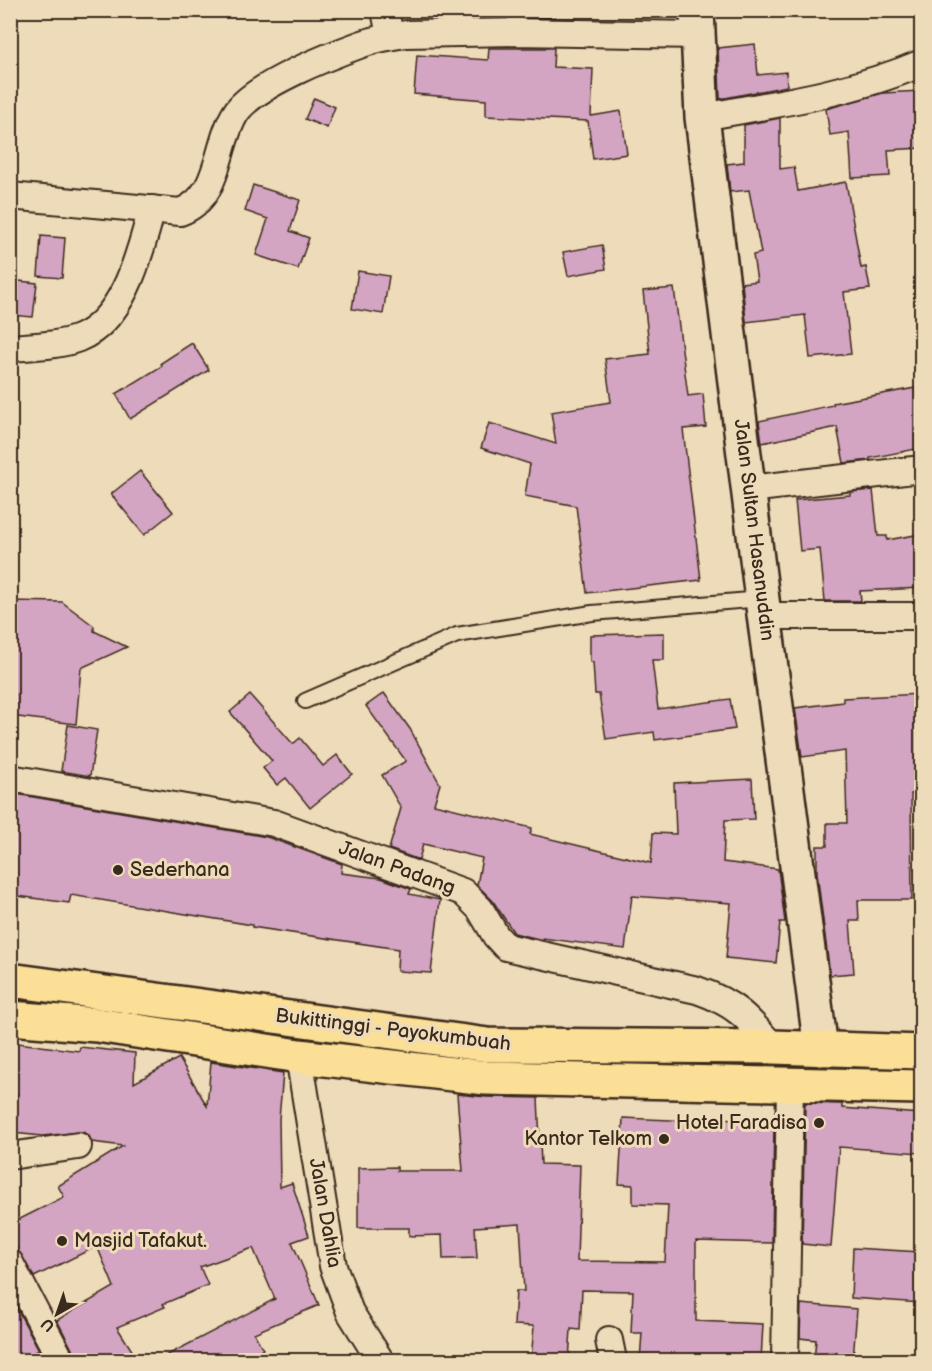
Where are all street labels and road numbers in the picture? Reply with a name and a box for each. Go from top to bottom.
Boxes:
street label: Jalan Sultan Hasanuddin [729,418,779,642]
street label: Jalan Padang [335,836,459,900]
street label: Bukittinggi - Payokumbuah [274,1004,512,1056]
street label: Jalan Dahlia [304,1156,346,1270]

